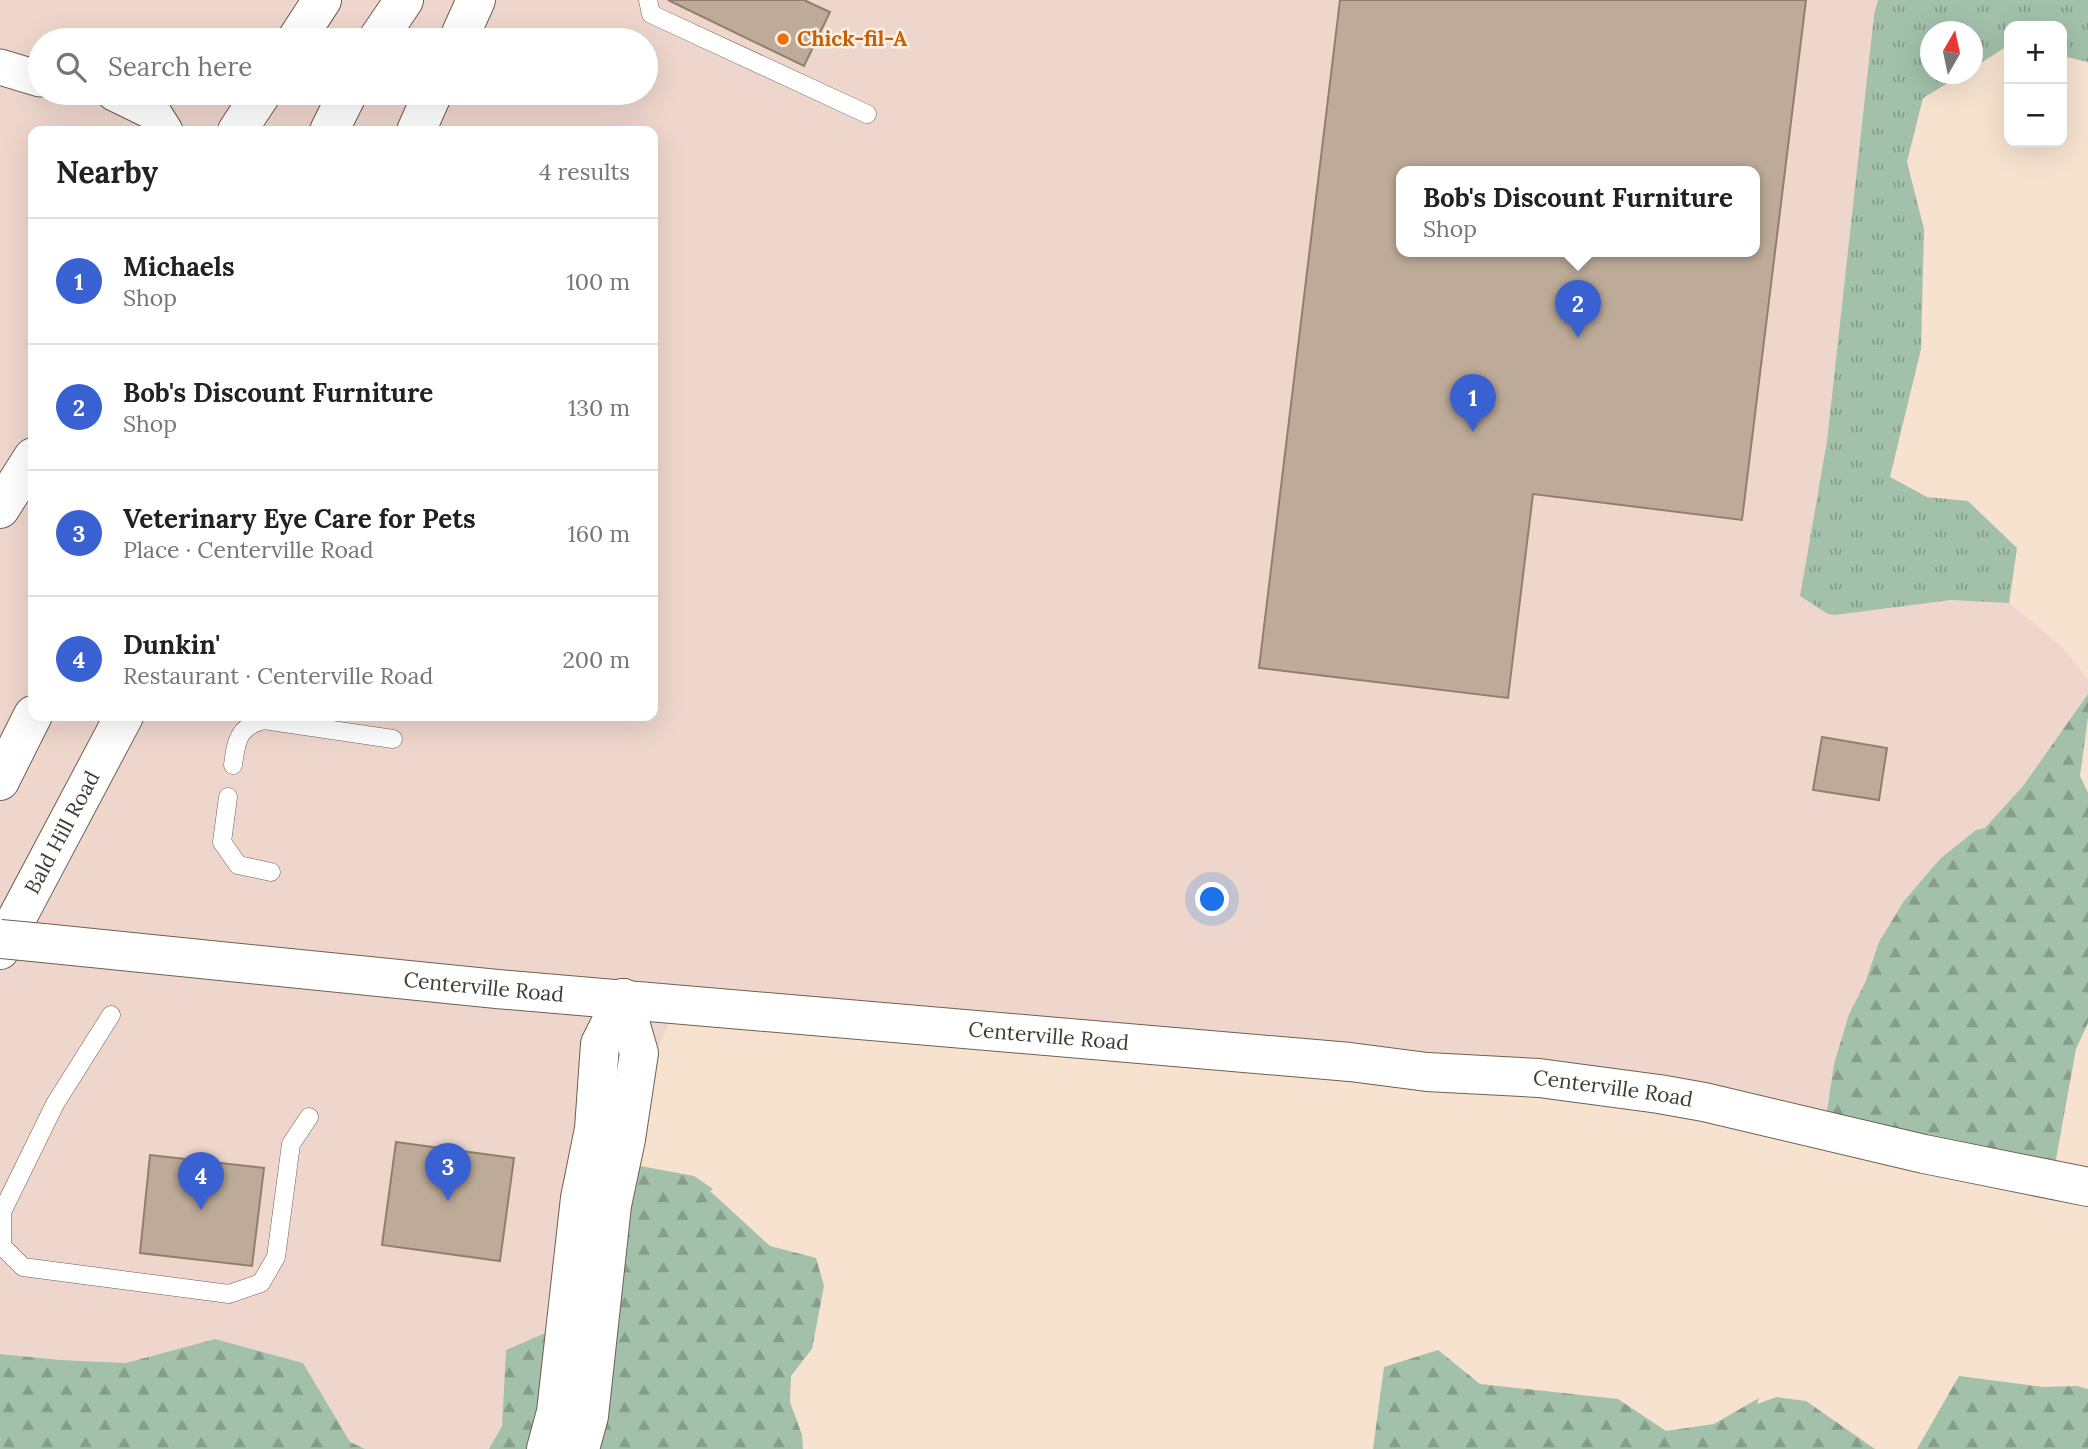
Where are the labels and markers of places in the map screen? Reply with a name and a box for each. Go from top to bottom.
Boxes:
place label: Chick-fil-A [797,25,907,52]
marker: Chick-fil-A [775,31,791,47]
pin: 2 [1555,280,1601,338]
pin: 1 [1450,374,1496,432]
pin: 3 [425,1143,471,1201]
pin: 4 [178,1152,224,1210]

